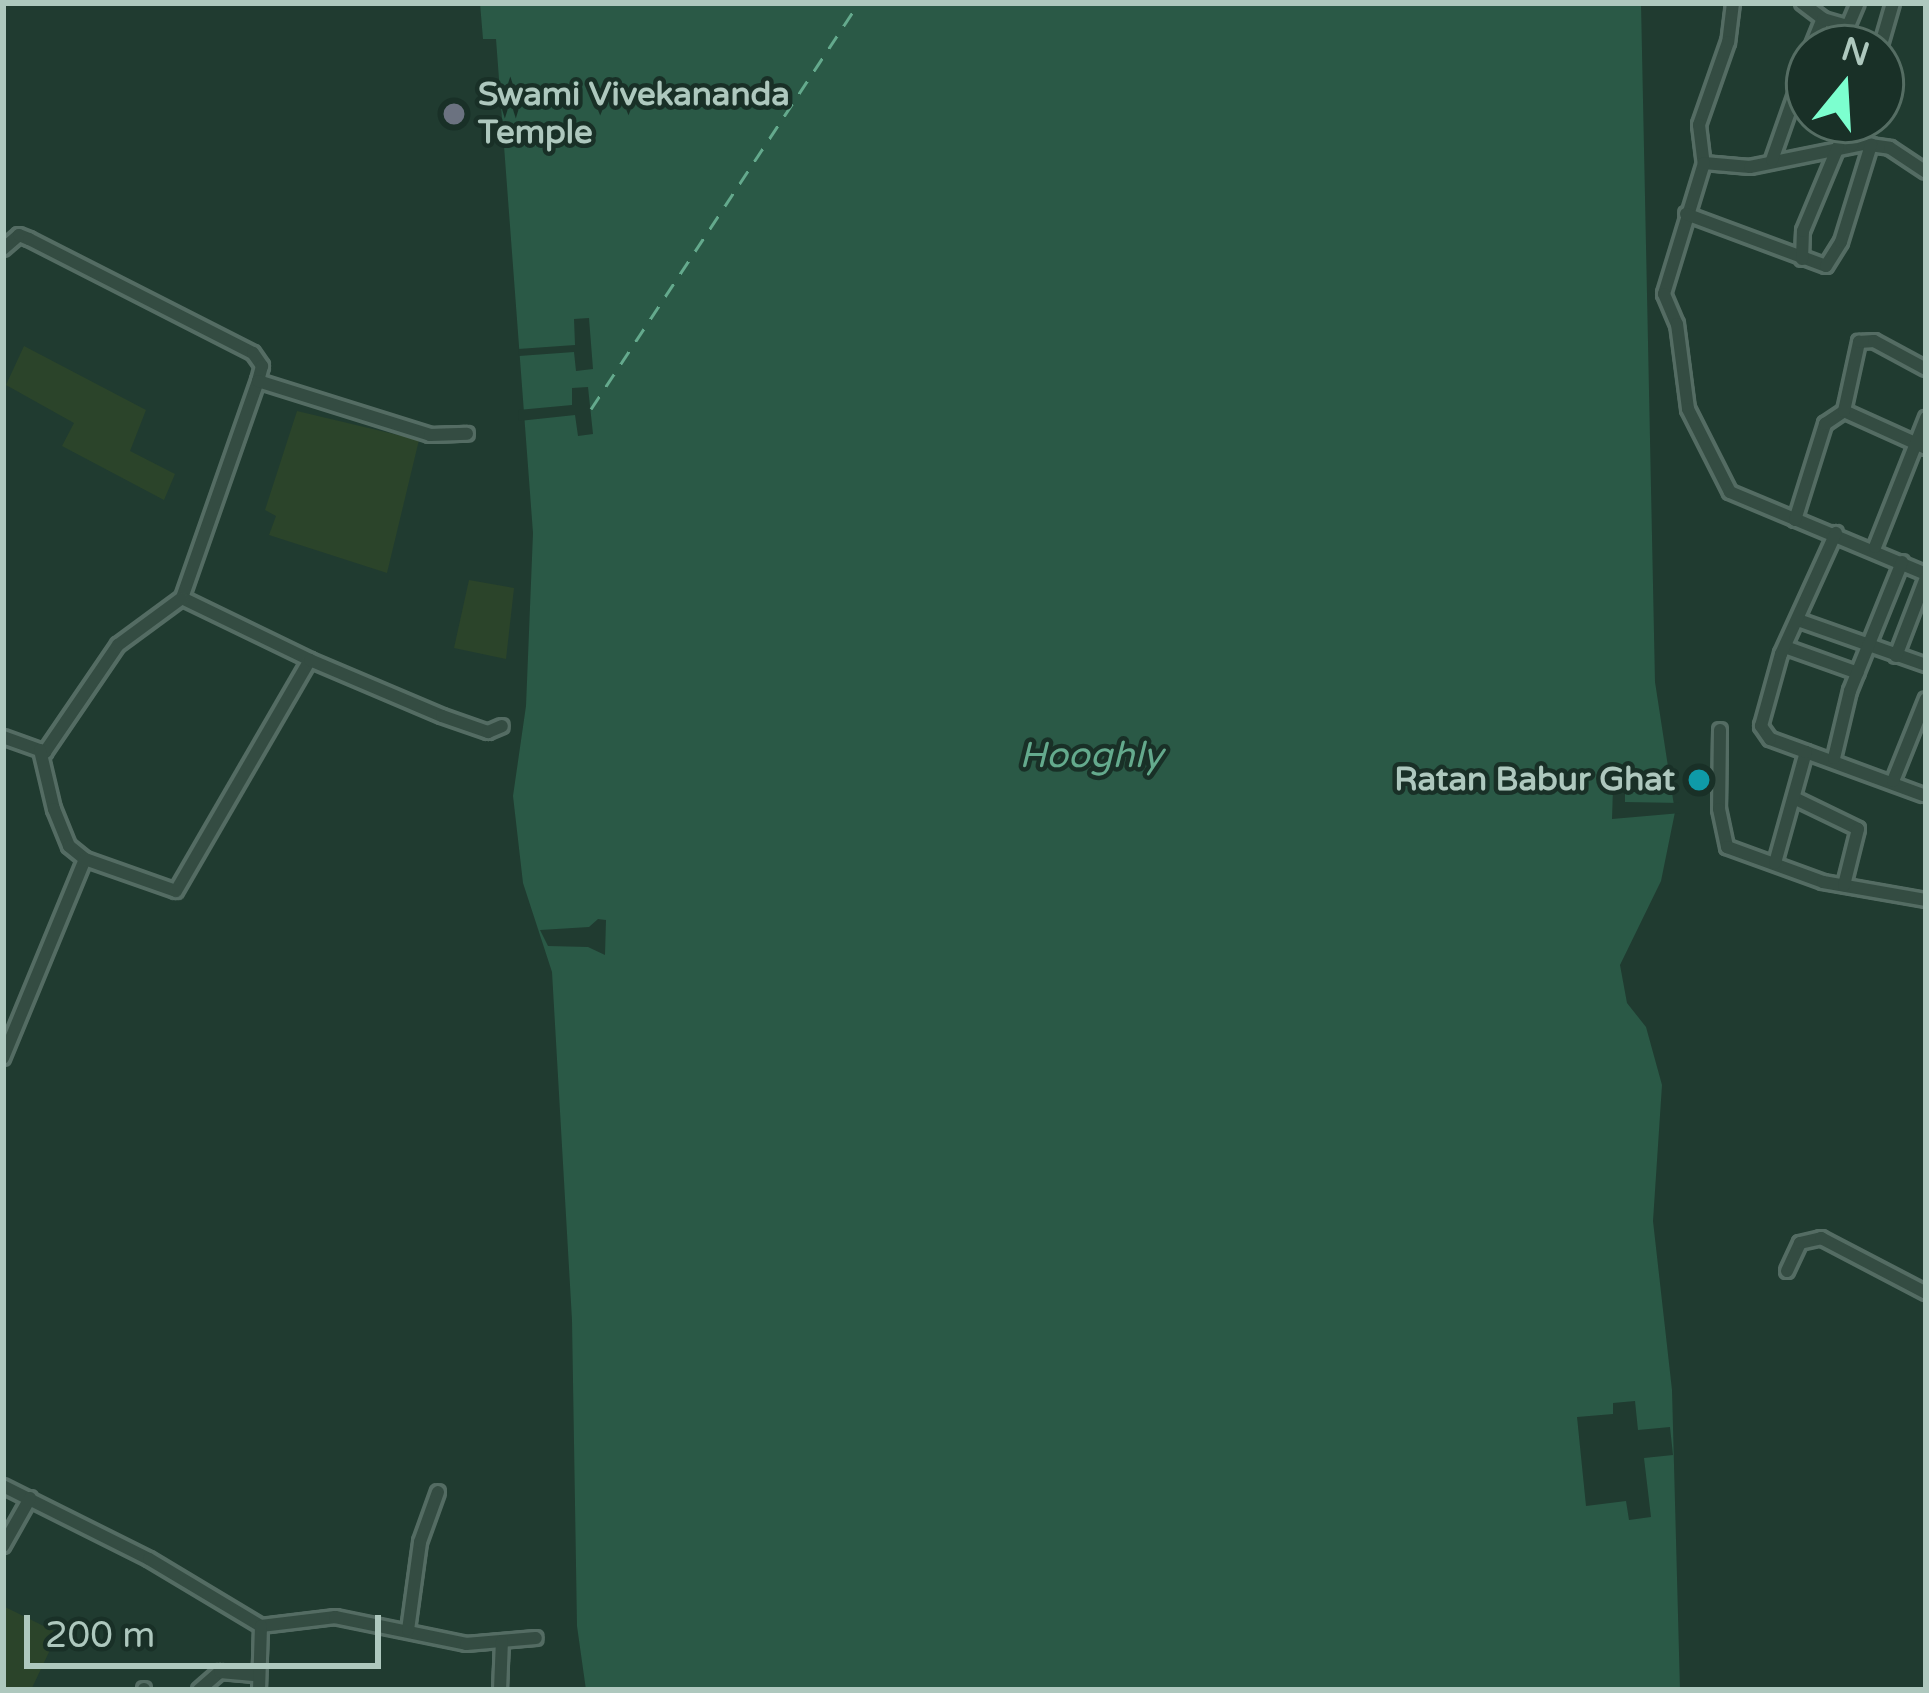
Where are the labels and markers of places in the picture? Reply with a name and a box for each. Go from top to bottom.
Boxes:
place label: Swami Vivekananda Temple [478,75,790,153]
marker: Swami Vivekananda Temple [441,101,467,127]
place label: Ratan Babur Ghat [1394,760,1675,800]
marker: Ratan Babur Ghat [1686,767,1712,793]

